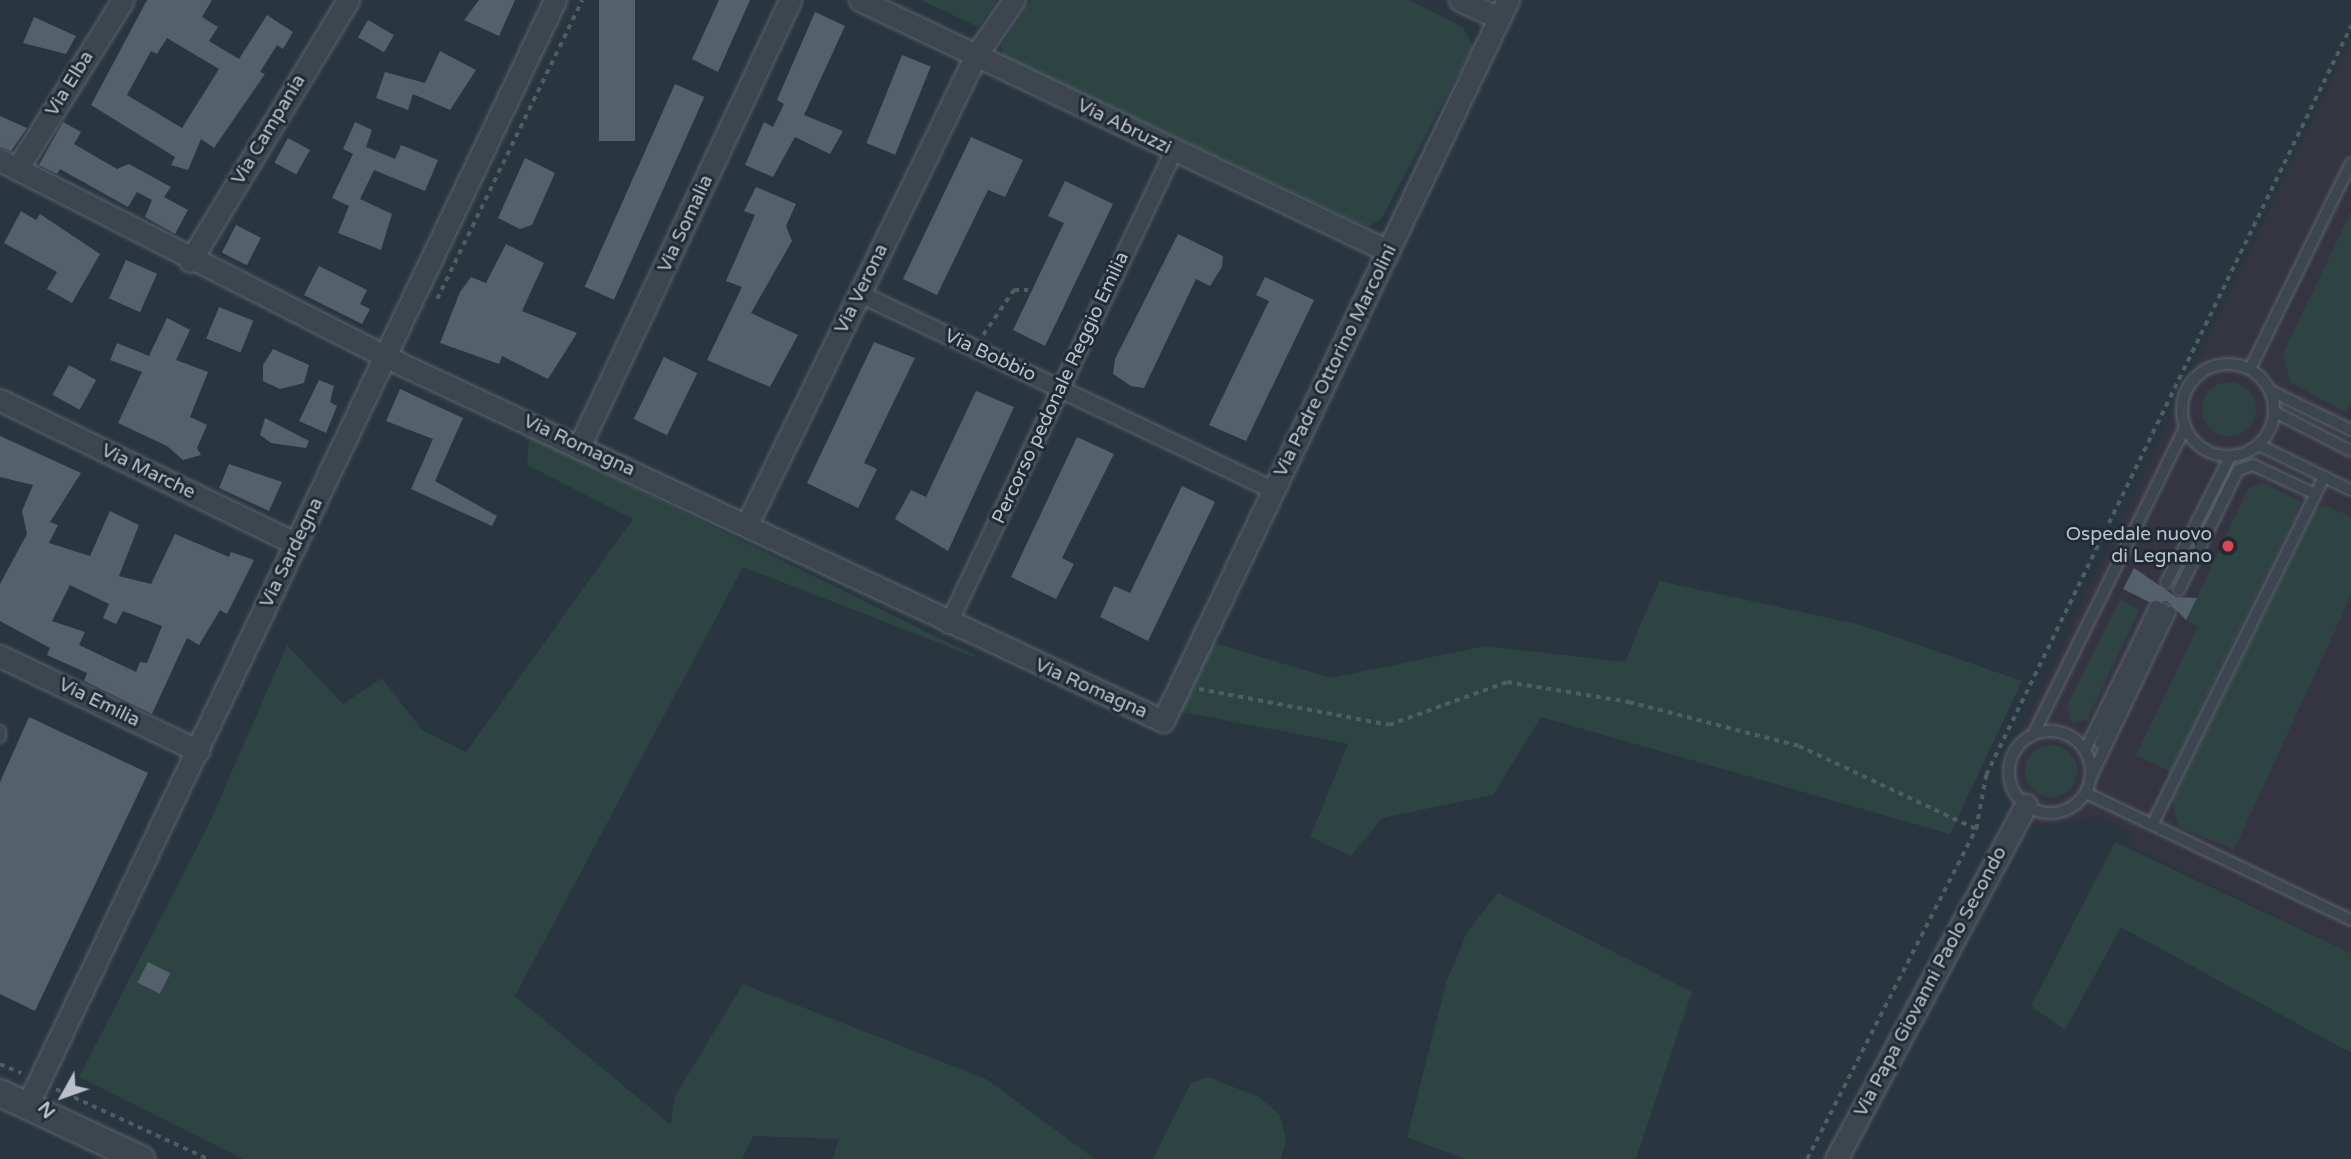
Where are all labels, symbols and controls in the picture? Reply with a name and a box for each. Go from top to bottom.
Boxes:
street label: Via Elba [41,47,99,121]
street label: Via Campania [227,71,311,189]
street label: Via Abruzzi [1073,94,1175,160]
street label: Via Somalia [654,172,718,276]
street label: Via Verona [830,240,894,338]
street label: Via Padre Ottorino Marcolini [1270,241,1402,481]
street label: Percorso pedonale Reggio Emilia [988,248,1134,528]
street label: Via Bobbio [941,325,1039,387]
street label: Via Romagna [519,410,639,482]
street label: Via Marche [97,439,199,505]
street label: Via Sardegna [256,494,328,612]
place label: Ospedale nuovo di Legnano [2066,524,2212,568]
marker: Ospedale nuovo di Legnano [2218,536,2238,556]
street label: Via Romagna [1031,654,1151,724]
street label: Via Emilia [55,674,143,732]
street label: Via Papa Giovanni Paolo Secondo [1850,843,2012,1121]
north arrow [28,1061,98,1131]
text: N [34,1097,60,1122]

